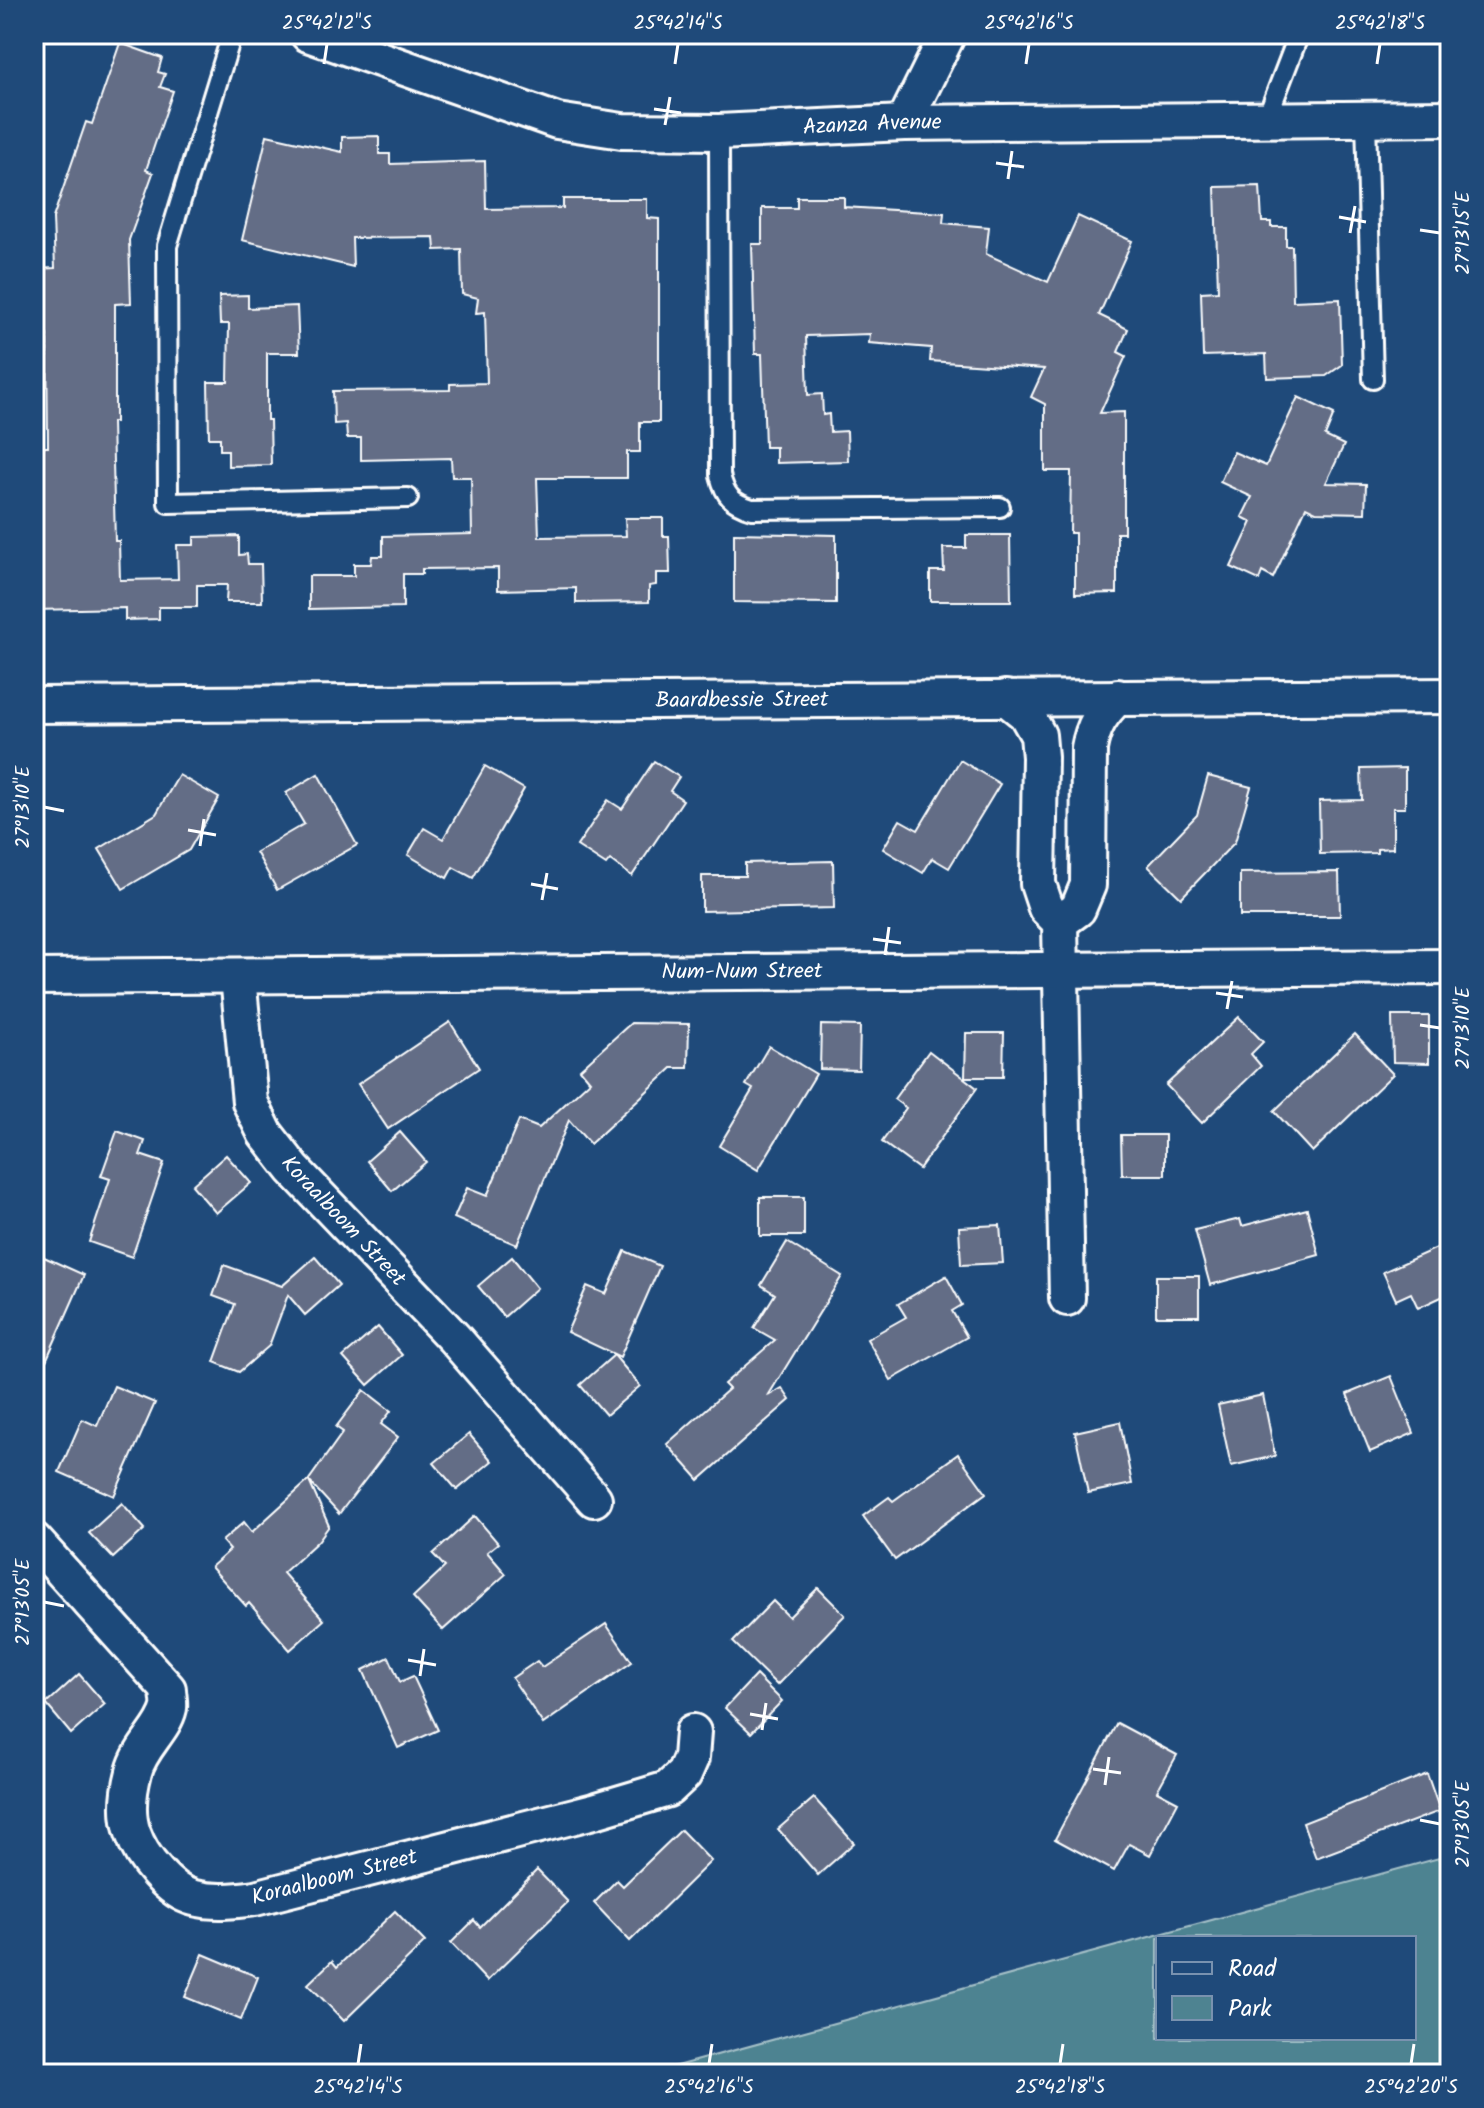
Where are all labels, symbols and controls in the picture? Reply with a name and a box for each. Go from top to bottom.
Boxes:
text: 25°42'12"S [282,8,372,40]
text: 25°42'14"S [633,8,723,40]
text: 25°42'16"S [984,8,1074,40]
text: 25°42'18"S [1335,8,1425,40]
street label: Azanza Avenue [802,105,942,145]
text: 27°13'15"E [1448,190,1480,275]
street label: Baardbessie Street [655,682,829,719]
text: 27°13'10"E [8,764,40,848]
street label: Num-Num Street [661,954,823,990]
text: 27°13'10"E [1448,985,1480,1069]
street label: Koraalboom Street [271,1148,415,1295]
text: 27°13'05"E [8,1557,40,1646]
text: 27°13'05"E [1448,1779,1480,1868]
street label: Koraalboom Street [248,1839,422,1916]
legend [1156,1936,1416,2040]
text: Road [1228,1950,1277,1989]
text: Park [1228,1990,1272,2029]
text: 25°42'14"S [313,2072,403,2104]
text: 25°42'16"S [664,2072,754,2104]
text: 25°42'18"S [1015,2072,1105,2104]
text: 25°42'20"S [1364,2072,1458,2104]

